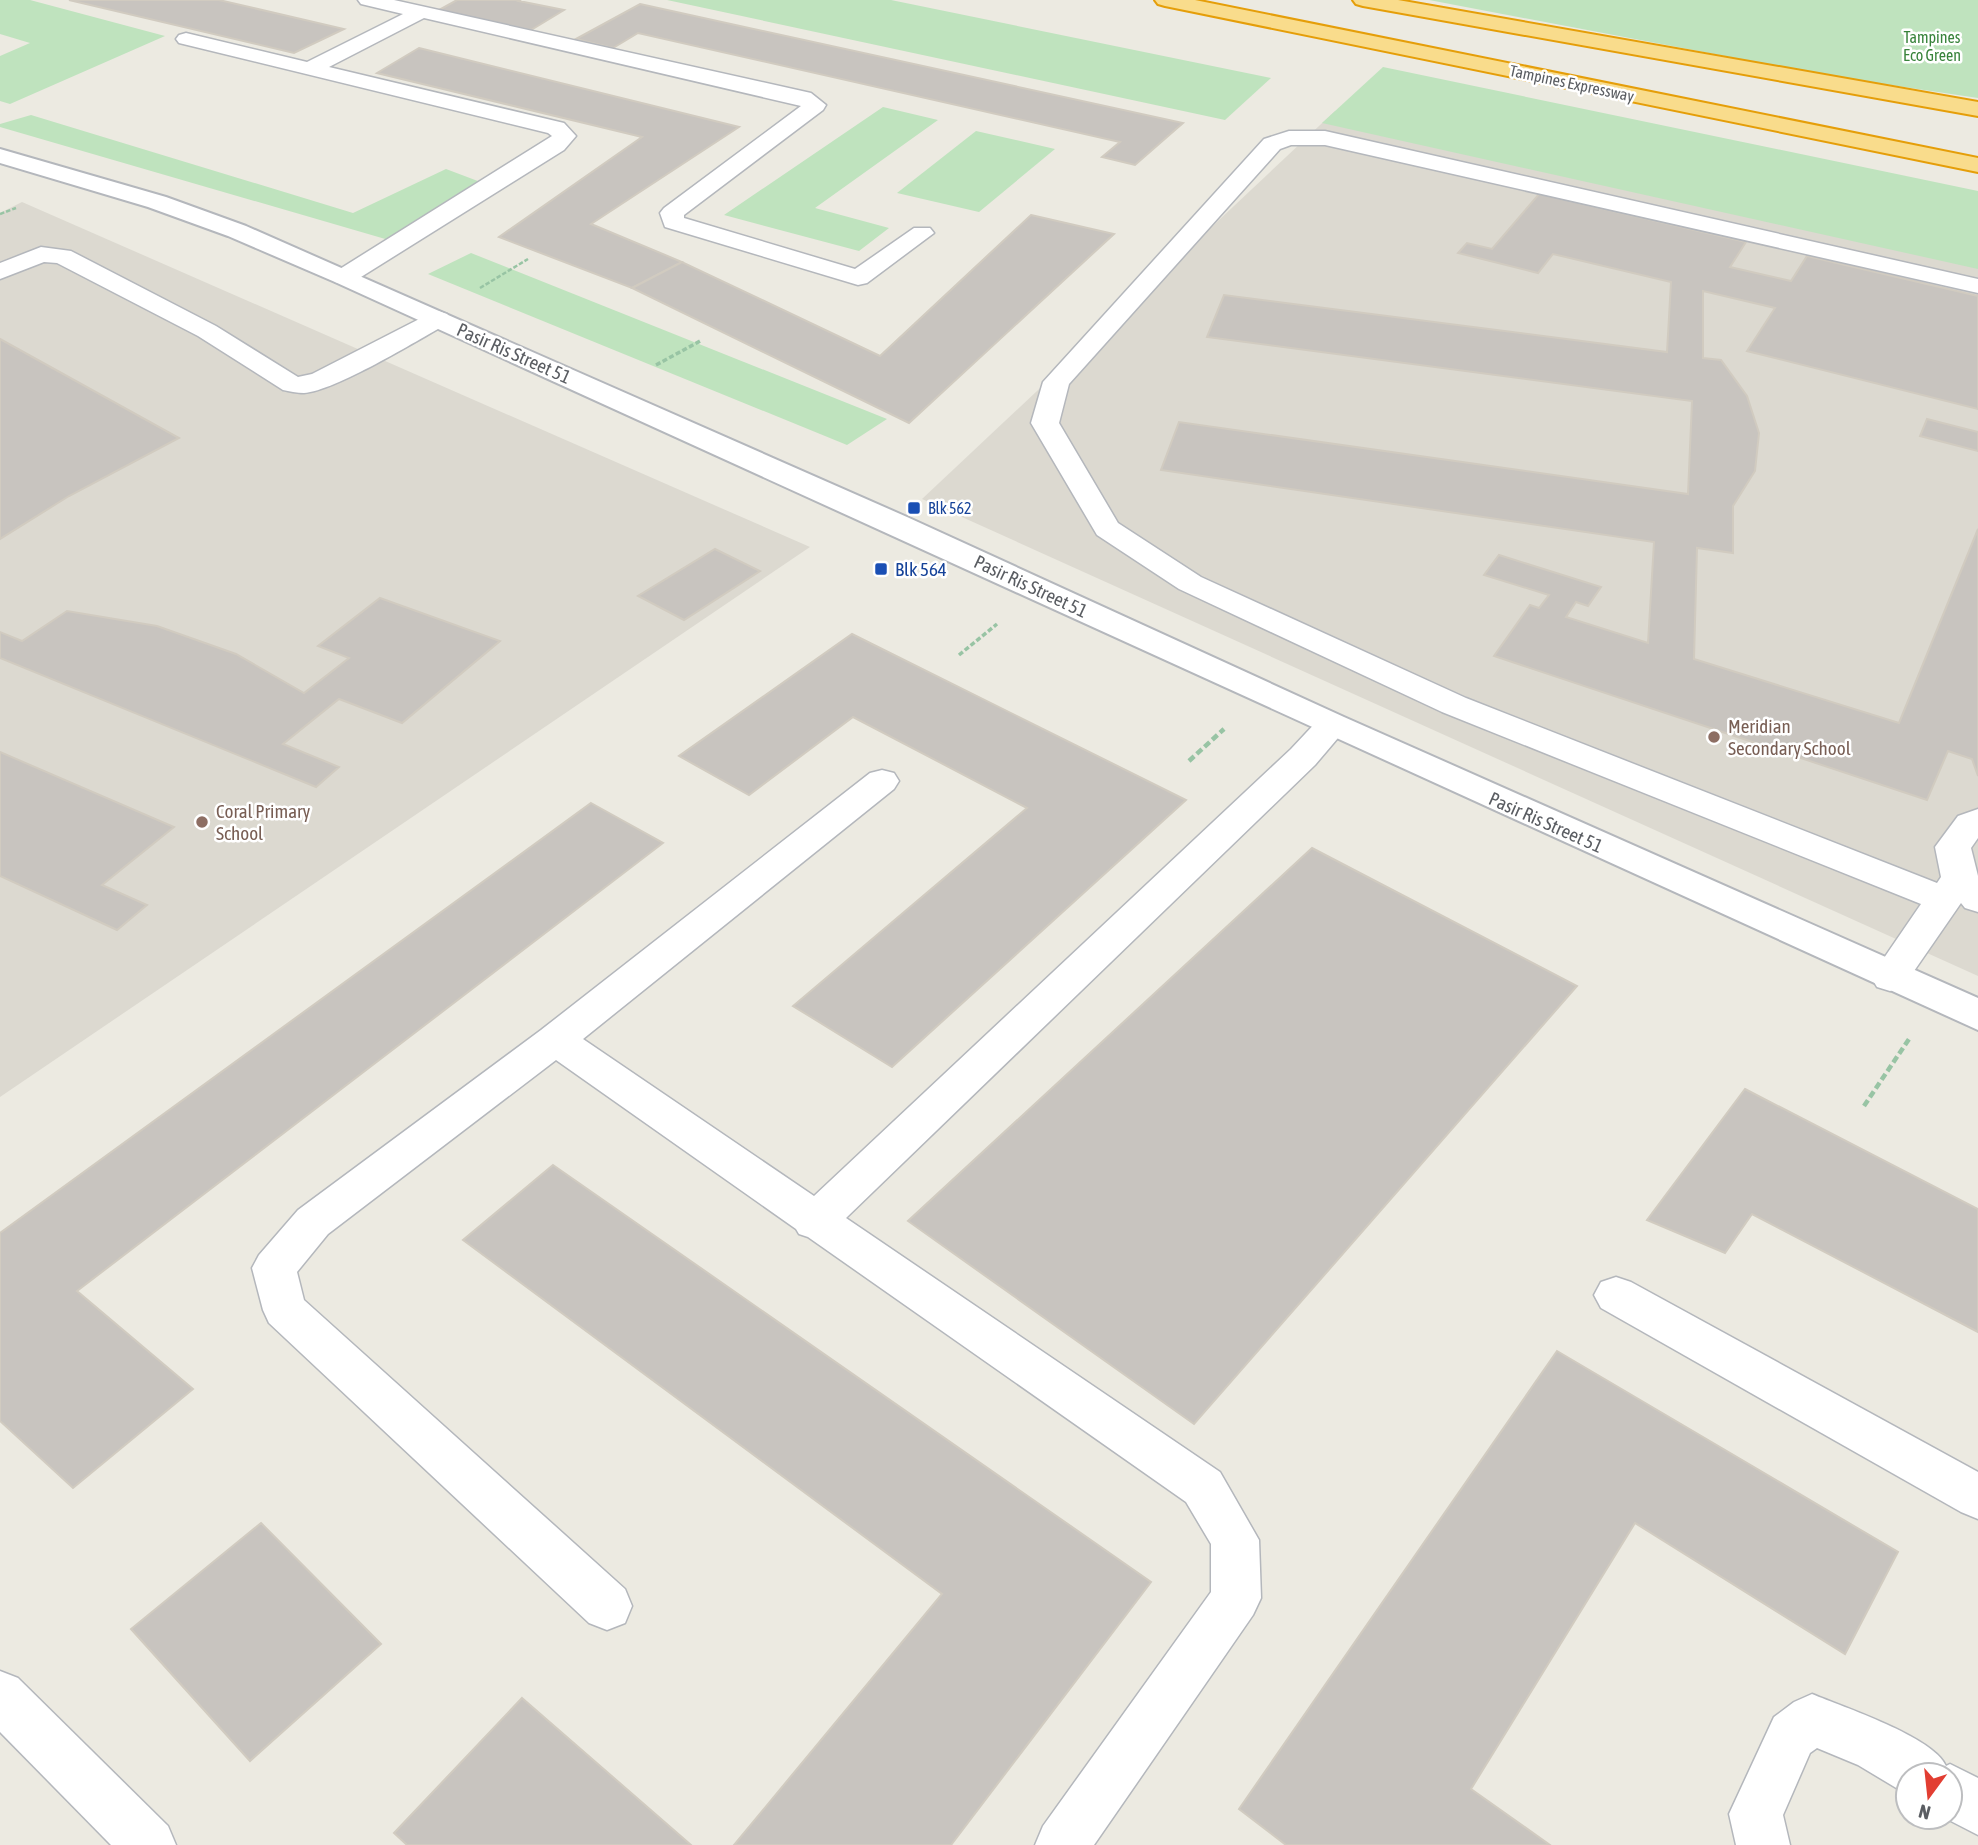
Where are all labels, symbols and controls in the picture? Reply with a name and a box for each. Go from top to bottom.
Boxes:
park label: Tampines Eco Green [1903,28,1961,64]
street label: Tampines Expressway [1508,61,1636,106]
street label: Pasir Ris Street 51 [454,318,574,388]
place label: Blk 562 [928,499,972,517]
marker: Blk 562 [906,500,922,516]
street label: Pasir Ris Street 51 [971,550,1091,622]
place label: Blk 564 [895,558,947,580]
marker: Blk 564 [873,561,889,577]
place label: Meridian Secondary School [1728,715,1851,759]
marker: Meridian Secondary School [1706,729,1722,745]
street label: Pasir Ris Street 51 [1486,787,1606,857]
place label: Coral Primary School [216,800,311,844]
marker: Coral Primary School [194,814,210,830]
north arrow [1894,1761,1964,1831]
text: N [1916,1800,1933,1824]

